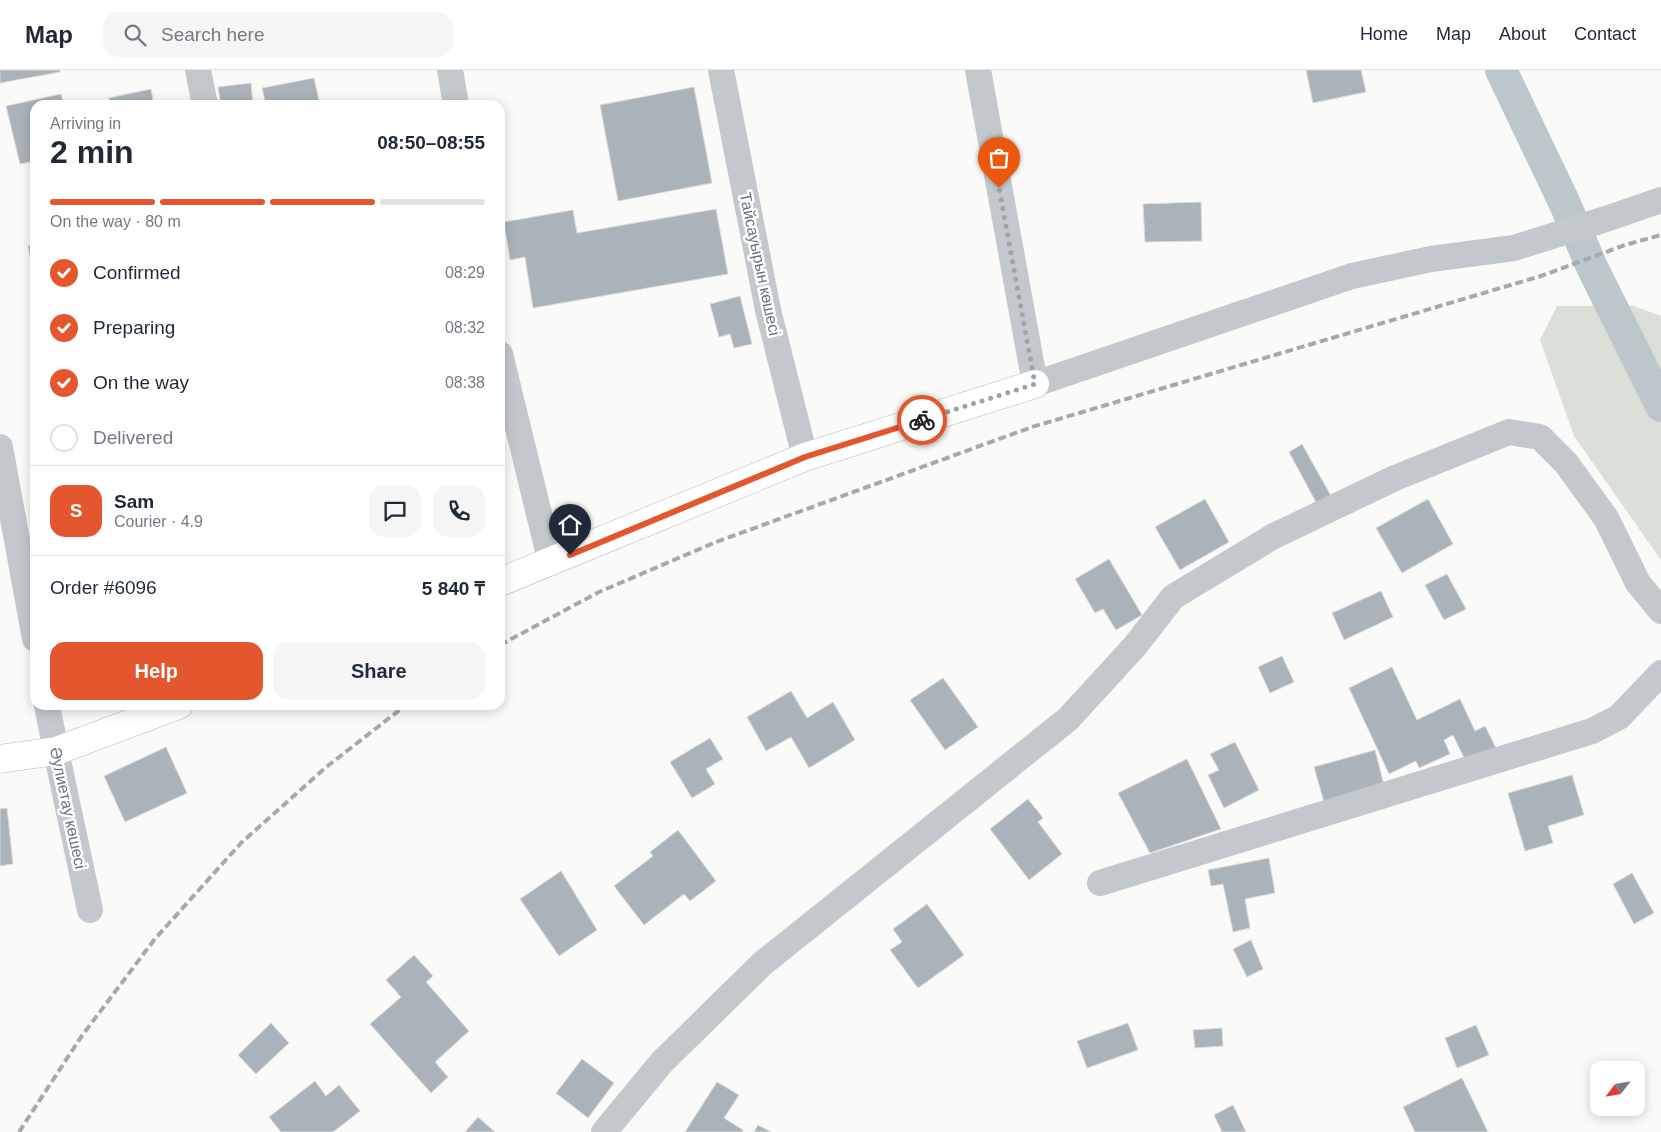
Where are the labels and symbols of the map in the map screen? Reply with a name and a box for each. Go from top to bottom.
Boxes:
pin [978,137,1020,188]
street label: Тайсауырын көшесі [737,191,783,337]
courier [897,395,947,445]
pin [549,504,591,555]
street label: Әулиетау көшесі [47,746,89,870]
north arrow [1590,1061,1645,1116]

